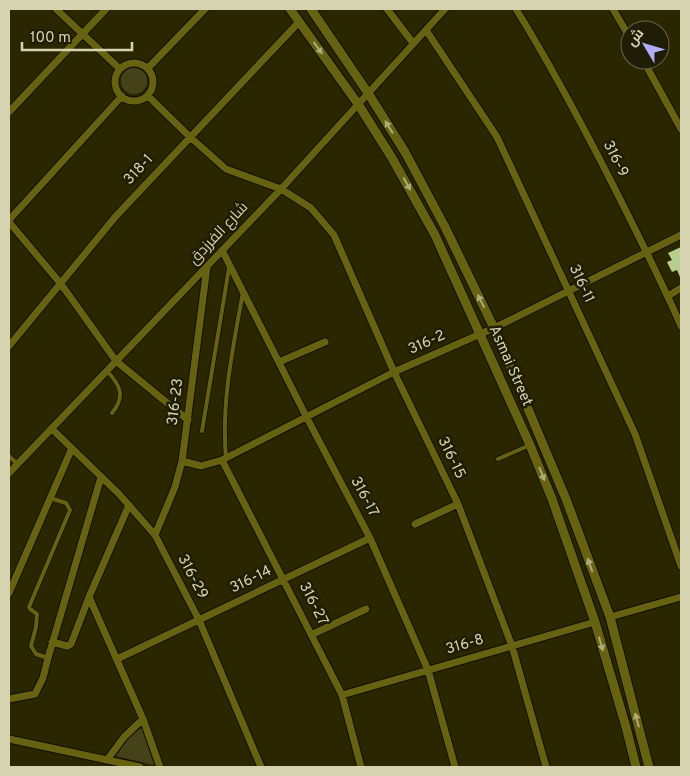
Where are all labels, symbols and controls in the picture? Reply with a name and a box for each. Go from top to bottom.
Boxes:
scale bar [22,20,132,52]
north arrow [620,20,670,70]
text: ش [623,25,648,50]
text: 100 m [30,29,71,48]
one-way arrow [313,41,323,55]
one-way arrow [385,120,394,133]
street label: 316-9 [598,138,632,180]
street label: 318-1 [120,151,158,189]
one-way arrow [403,177,411,192]
street label: شارع الفرزدق [185,199,253,269]
street label: 316-11 [564,262,598,306]
one-way arrow [477,294,485,308]
street label: Asmai Street [484,323,536,409]
street label: 316-2 [405,326,449,360]
street label: 316-23 [164,377,188,427]
street label: 316-15 [433,434,469,482]
one-way arrow [538,467,546,482]
street label: 316-17 [346,474,383,521]
street label: 316-29 [172,551,212,603]
one-way arrow [586,557,593,572]
street label: 316-14 [227,562,275,598]
street label: 316-27 [294,579,332,629]
street label: 316-8 [444,631,486,659]
one-way arrow [598,637,606,652]
one-way arrow [633,712,641,728]

